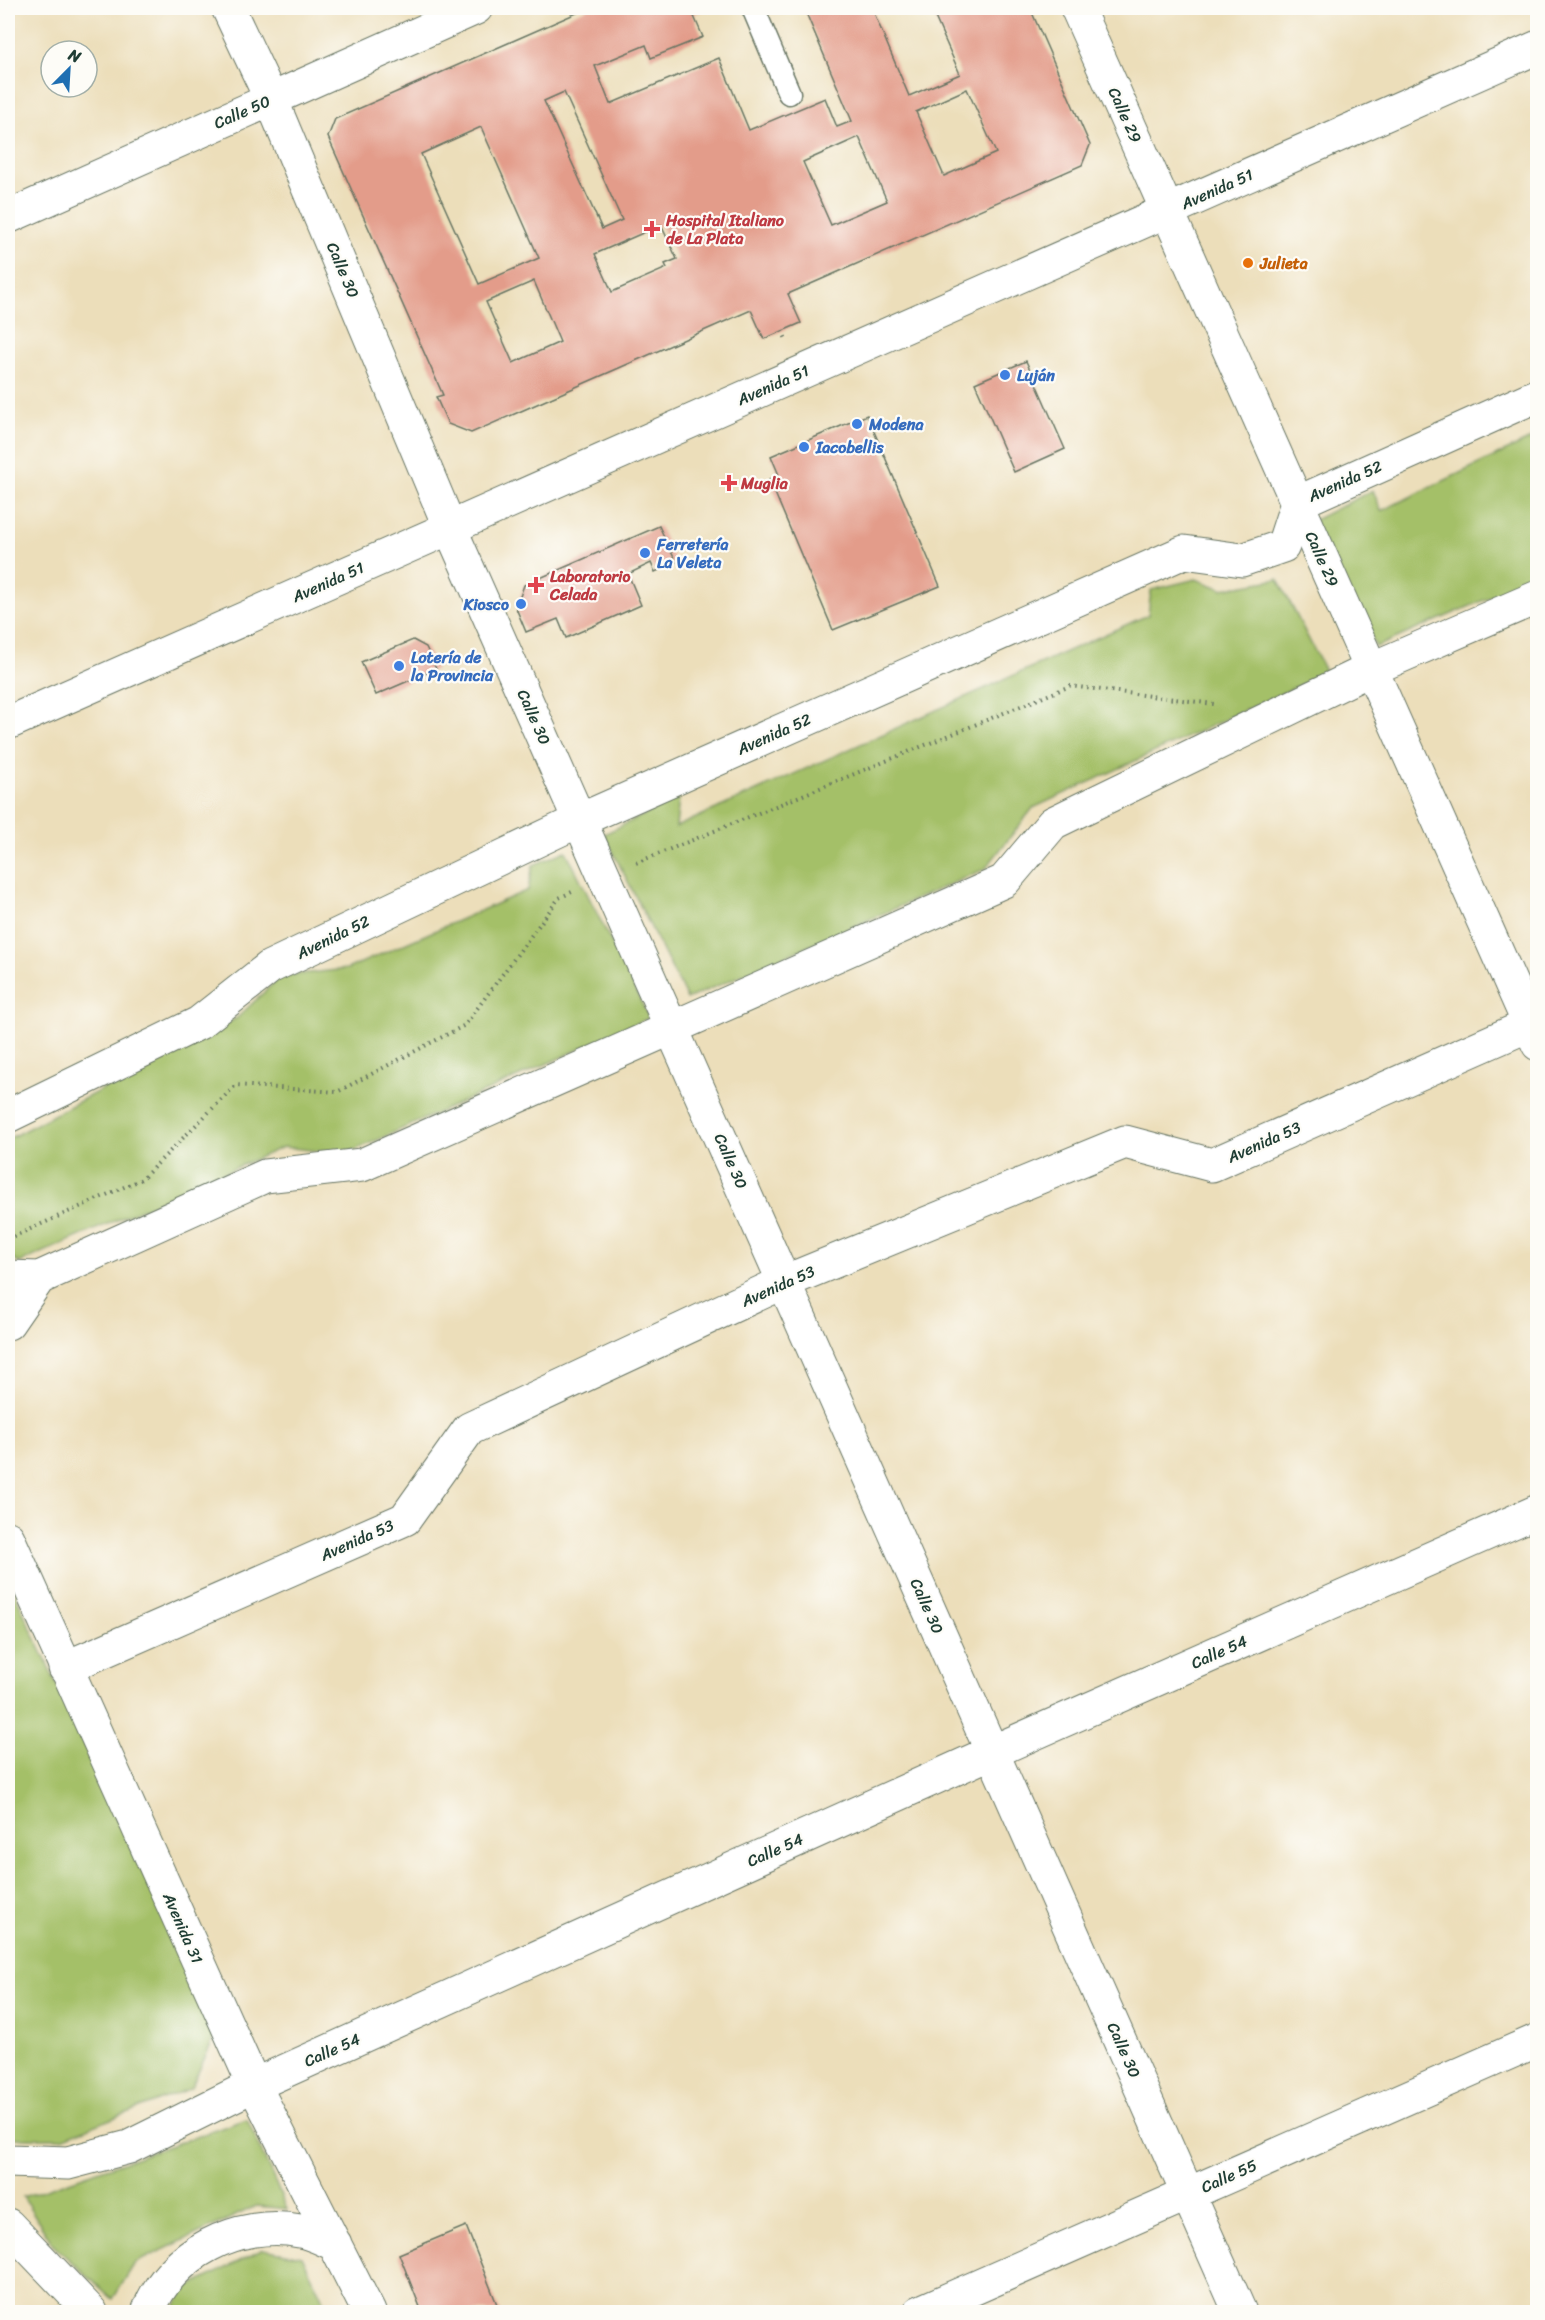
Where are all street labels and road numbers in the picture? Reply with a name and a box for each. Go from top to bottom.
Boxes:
street label: Calle 29 [1100,82,1150,148]
street label: Calle 50 [209,87,275,137]
street label: Avenida 51 [1175,160,1258,218]
street label: Calle 30 [318,237,368,303]
street label: Avenida 51 [731,356,814,414]
street label: Avenida 52 [1302,452,1387,511]
street label: Calle 29 [1297,526,1347,592]
street label: Avenida 51 [286,553,369,611]
street label: Calle 30 [509,684,559,750]
street label: Avenida 52 [731,705,816,764]
street label: Avenida 52 [290,907,375,968]
street label: Avenida 53 [1221,1113,1306,1172]
street label: Calle 30 [706,1128,756,1194]
street label: Avenida 53 [735,1257,820,1316]
street label: Avenida 53 [314,1511,399,1570]
street label: Calle 30 [902,1573,952,1639]
street label: Calle 54 [1186,1627,1252,1677]
street label: Calle 54 [742,1825,808,1875]
street label: Avenida 31 [154,1887,212,1968]
street label: Calle 30 [1099,2017,1149,2083]
street label: Calle 54 [299,2025,365,2075]
street label: Calle 55 [1196,2151,1262,2201]

